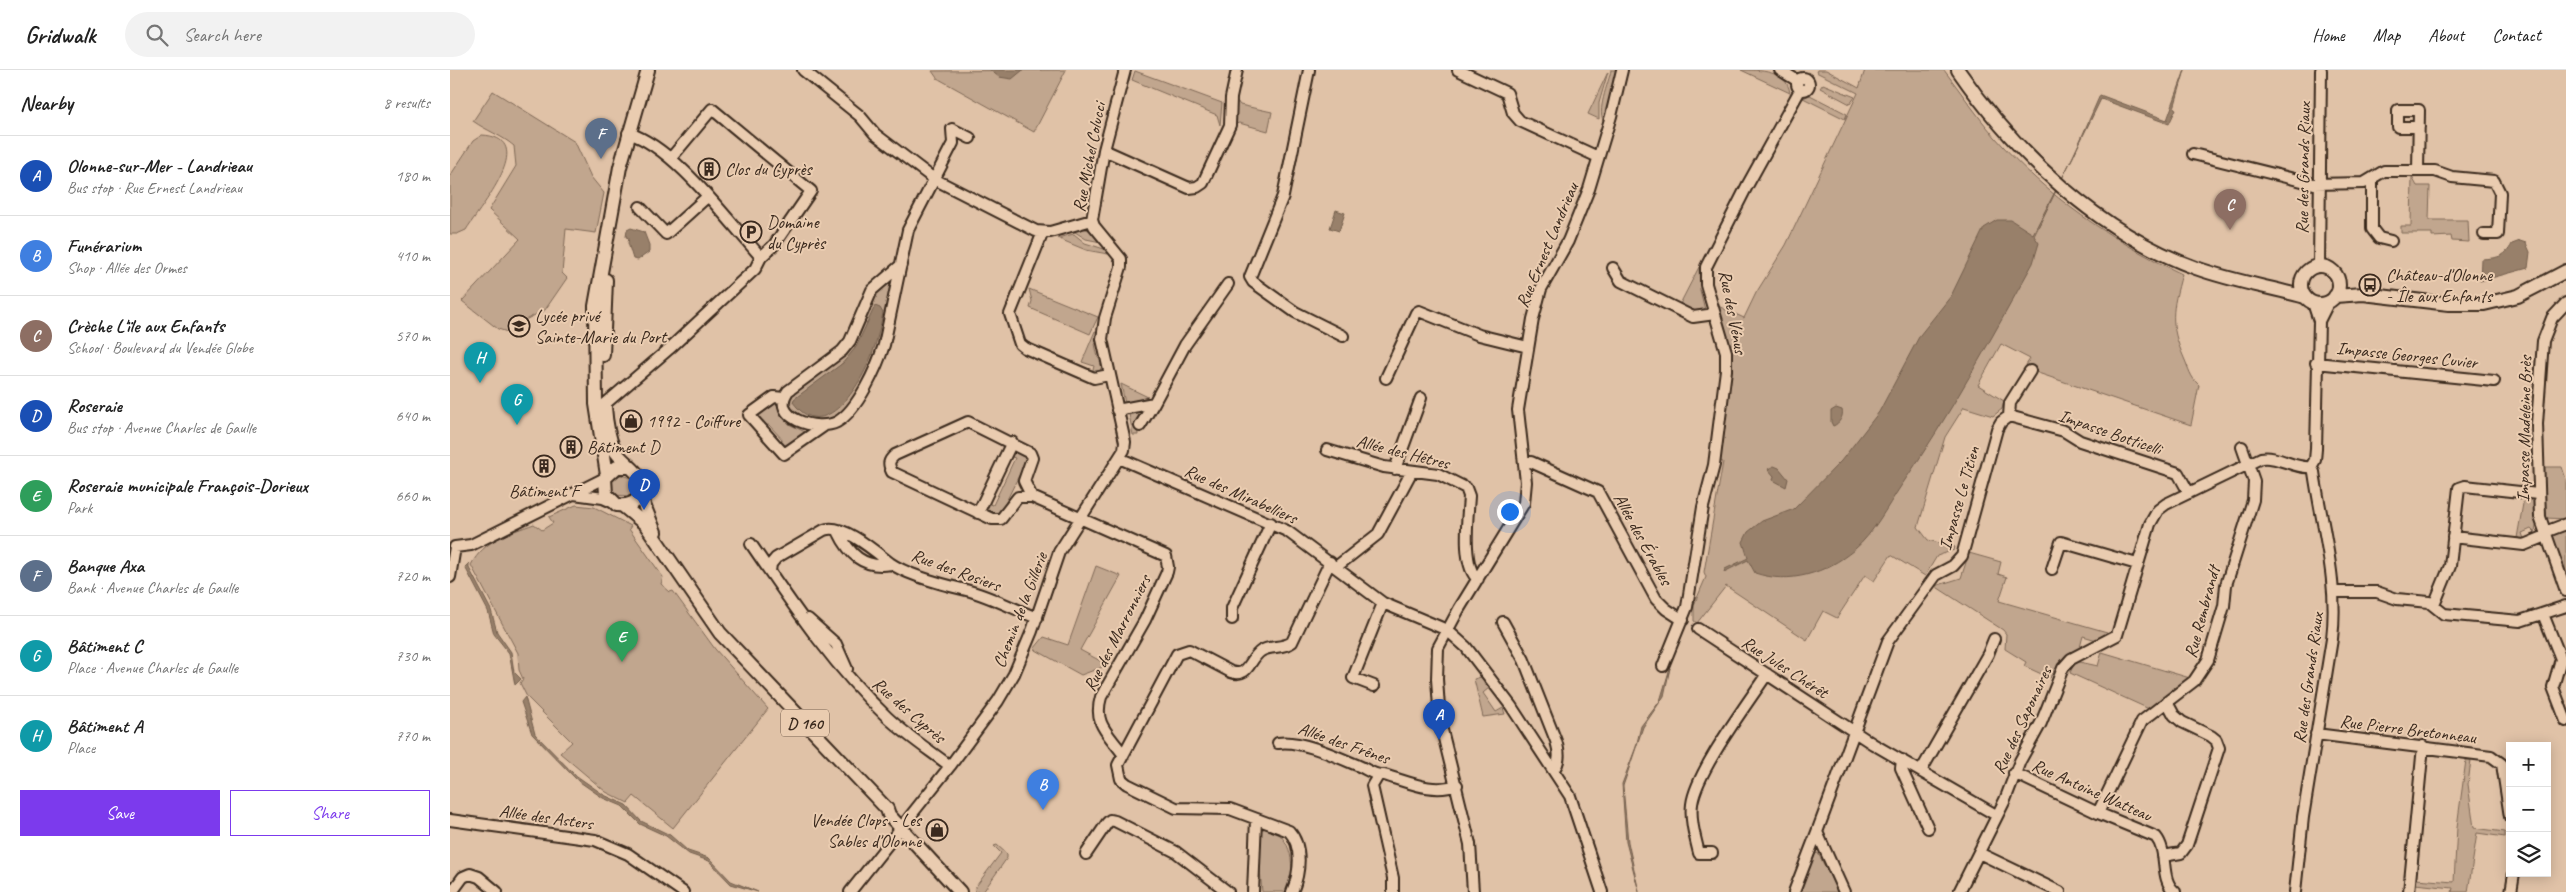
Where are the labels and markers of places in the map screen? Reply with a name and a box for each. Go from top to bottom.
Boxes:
pin: F [585,118,617,159]
building icon: Clos du Cyprès [697,157,721,181]
place label: Clos du Cyprès [725,158,813,180]
pin: C [2214,189,2246,230]
place label: Domaine du Cyprès [767,211,827,254]
parking icon: Domaine du Cyprès [739,220,763,244]
place label: Château-d'Olonne - Île aux Enfants [2386,264,2494,307]
bus stop icon: Château-d'Olonne - Île aux Enfants [2358,273,2382,297]
place label: Lycée privé Sainte-Marie du Port [535,305,668,348]
school or university icon: Lycée privé Sainte-Marie du Port [507,314,531,338]
pin: H [464,342,496,383]
pin: G [501,384,533,425]
shop icon: 1992 - Coiffure [619,409,643,433]
place label: 1992 - Coiffure [647,410,741,432]
building icon: Bâtiment D [559,435,583,459]
place label: Bâtiment D [587,436,661,458]
building icon: Bâtiment F [532,454,556,478]
pin: D [628,469,660,510]
place label: Bâtiment F [509,480,583,502]
pin: E [606,621,638,662]
pin: A [1423,699,1455,740]
pin: B [1027,769,1059,810]
place label: Vendée Clops - Les Sables d'Olonne [810,809,923,852]
shop icon: Vendée Clops - Les Sables d'Olonne [925,818,949,842]

